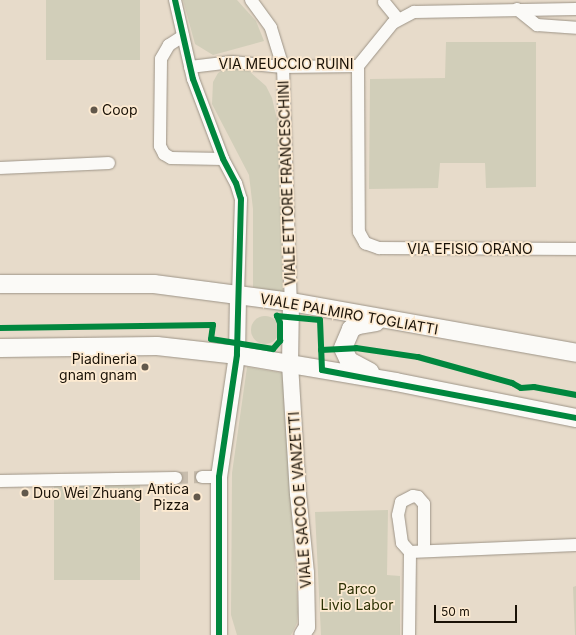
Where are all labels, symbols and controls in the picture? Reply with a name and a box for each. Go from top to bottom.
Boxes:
street label: VIA MEUCCIO RUINI [219,56,353,72]
street label: VIALE ETTORE FRANCESCHINI [275,80,299,286]
place label: Coop [102,102,138,118]
marker: Coop [89,105,99,115]
street label: VIA EFISIO ORANO [407,241,533,257]
street label: VIALE PALMIRO TOGLIATTI [259,290,439,338]
place label: Piadineria gnam gnam [59,351,137,384]
marker: Piadineria gnam gnam [140,362,150,372]
street label: VIALE SACCO E VANZETTI [285,411,315,589]
place label: Antica Pizza [147,481,189,514]
place label: Duo Wei Zhuang [33,485,142,501]
marker: Duo Wei Zhuang [20,488,30,498]
marker: Antica Pizza [192,492,202,502]
park label: Parco Livio Labor [321,581,393,614]
scale bar [436,597,519,623]
text: 50 m [441,604,470,619]

